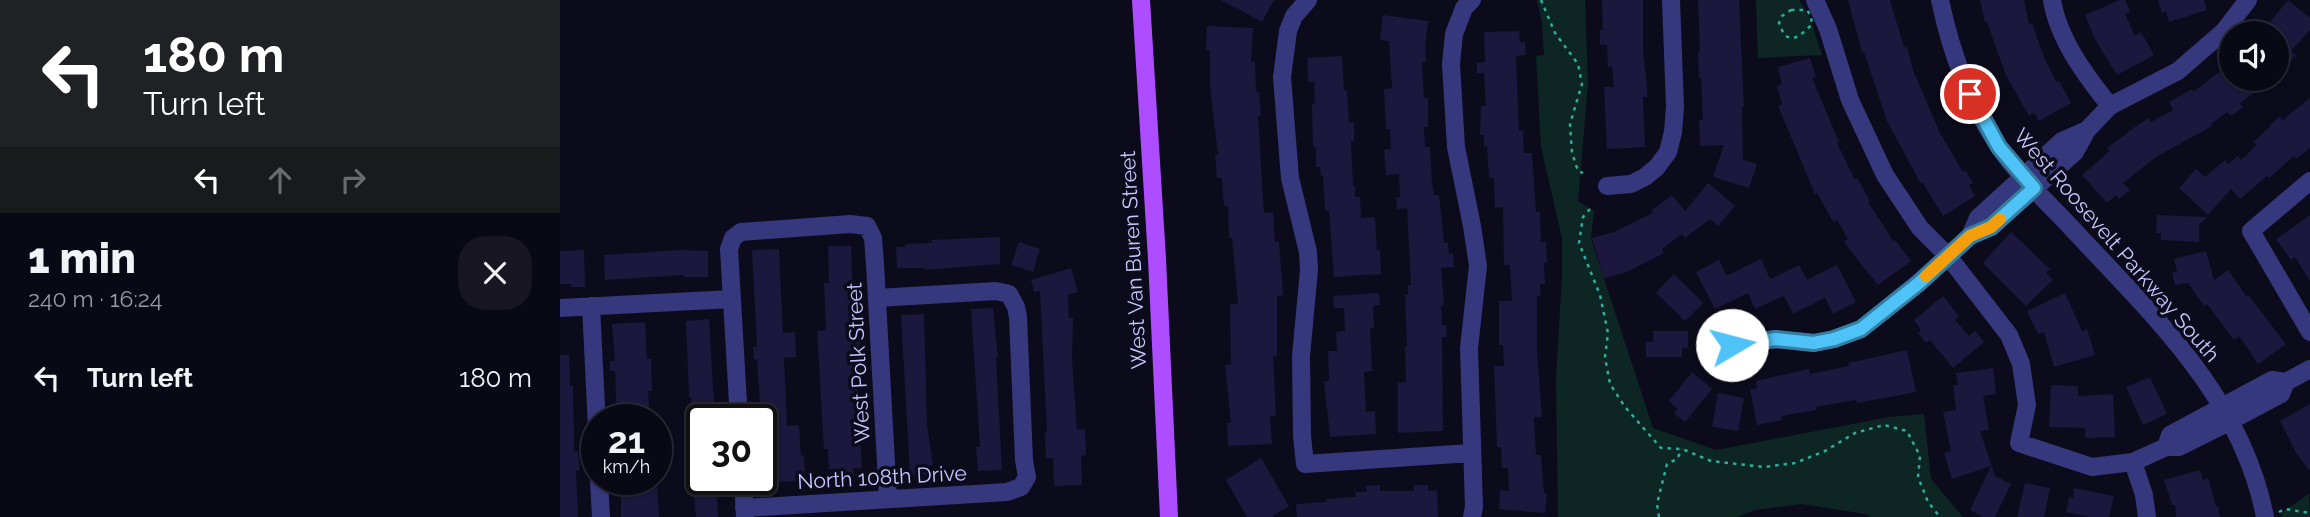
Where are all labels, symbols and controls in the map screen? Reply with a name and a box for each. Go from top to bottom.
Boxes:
map controls [2219,21,2289,91]
button: sound [2219,21,2289,91]
text: 180 m [143,26,284,83]
icon: left [28,28,119,119]
pin [1940,64,2000,124]
icon: arrive [1951,75,1989,113]
text: Turn left [143,85,265,122]
street label: West Roosevelt Parkway South [2009,123,2225,367]
street label: West Van Buren Street [1115,150,1151,370]
icon: left [188,161,226,199]
icon: ahead [261,161,299,199]
icon: right [334,161,372,199]
text: 1 min [28,234,136,283]
button: close [458,236,532,310]
street label: West Polk Street [841,282,875,444]
text: 240 m · 16:24 [28,285,162,312]
position arrow [1695,308,1769,382]
icon: left [28,359,66,397]
text: Turn left [87,363,193,393]
text: 180 m [459,363,532,393]
speed limit sign: 30 [686,404,777,495]
text: 21 [608,420,645,461]
text: km/h [603,456,650,477]
street label: North 108th Drive [797,460,967,494]

